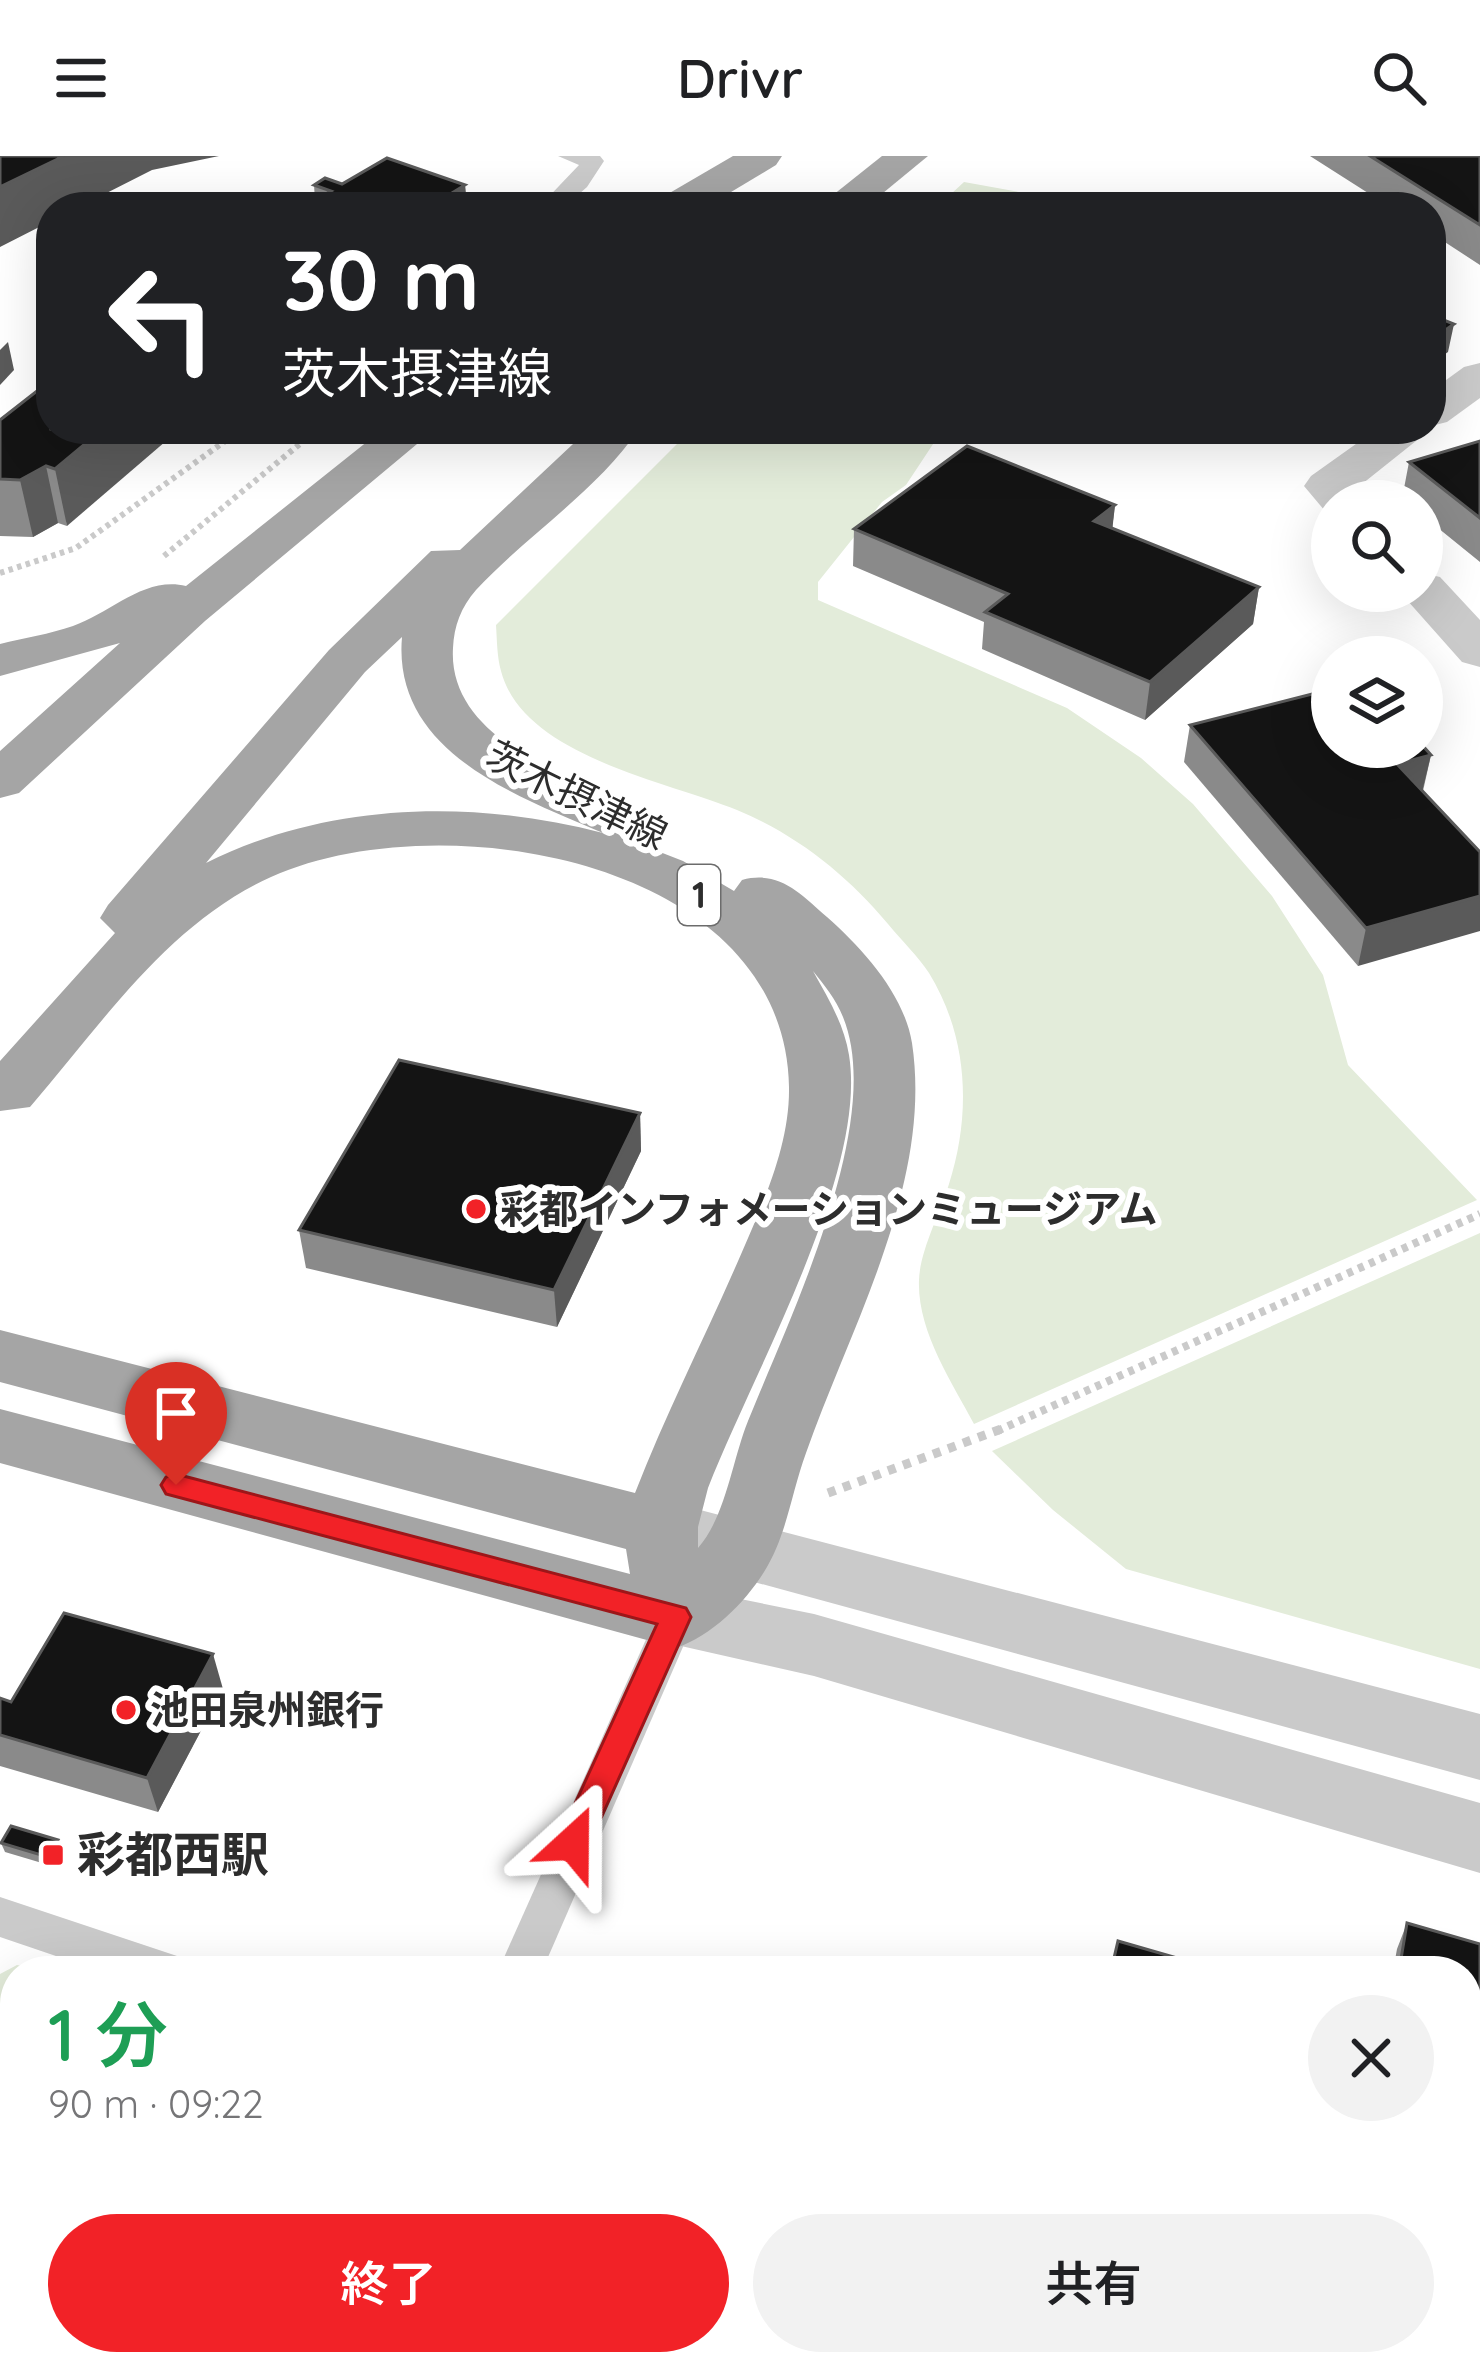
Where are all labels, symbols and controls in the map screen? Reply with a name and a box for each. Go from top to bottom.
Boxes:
text: Drivr [677,44,803,112]
icon: menu [48,45,114,111]
icon: search [1366,45,1432,111]
text: 30 m [282,226,480,331]
icon: left [84,240,240,396]
text: 茨木摂津線 [282,339,552,407]
map controls [1311,480,1443,768]
button: search [1311,480,1443,612]
button: layers [1311,636,1443,768]
street label: 茨木摂津線 [479,730,676,859]
road number: 1 [678,865,720,925]
place label: 彩都インフォメーションミュージアム [500,1184,1158,1233]
marker: 彩都インフォメーションミュージアム [463,1196,489,1222]
pin [125,1362,227,1485]
icon: arrive [143,1380,209,1446]
place label: 池田泉州銀行 [150,1685,384,1734]
marker: 池田泉州銀行 [113,1697,139,1723]
position arrow [510,1780,636,1906]
place label: 彩都西駅 [77,1824,269,1884]
marker: 彩都西駅 [40,1842,66,1868]
text: 1 分 [48,1989,168,2079]
button: close [1308,1995,1434,2121]
text: 90 m · 09:22 [48,2079,264,2128]
button: 終了 [48,2214,729,2352]
button: 共有 [753,2214,1434,2352]

